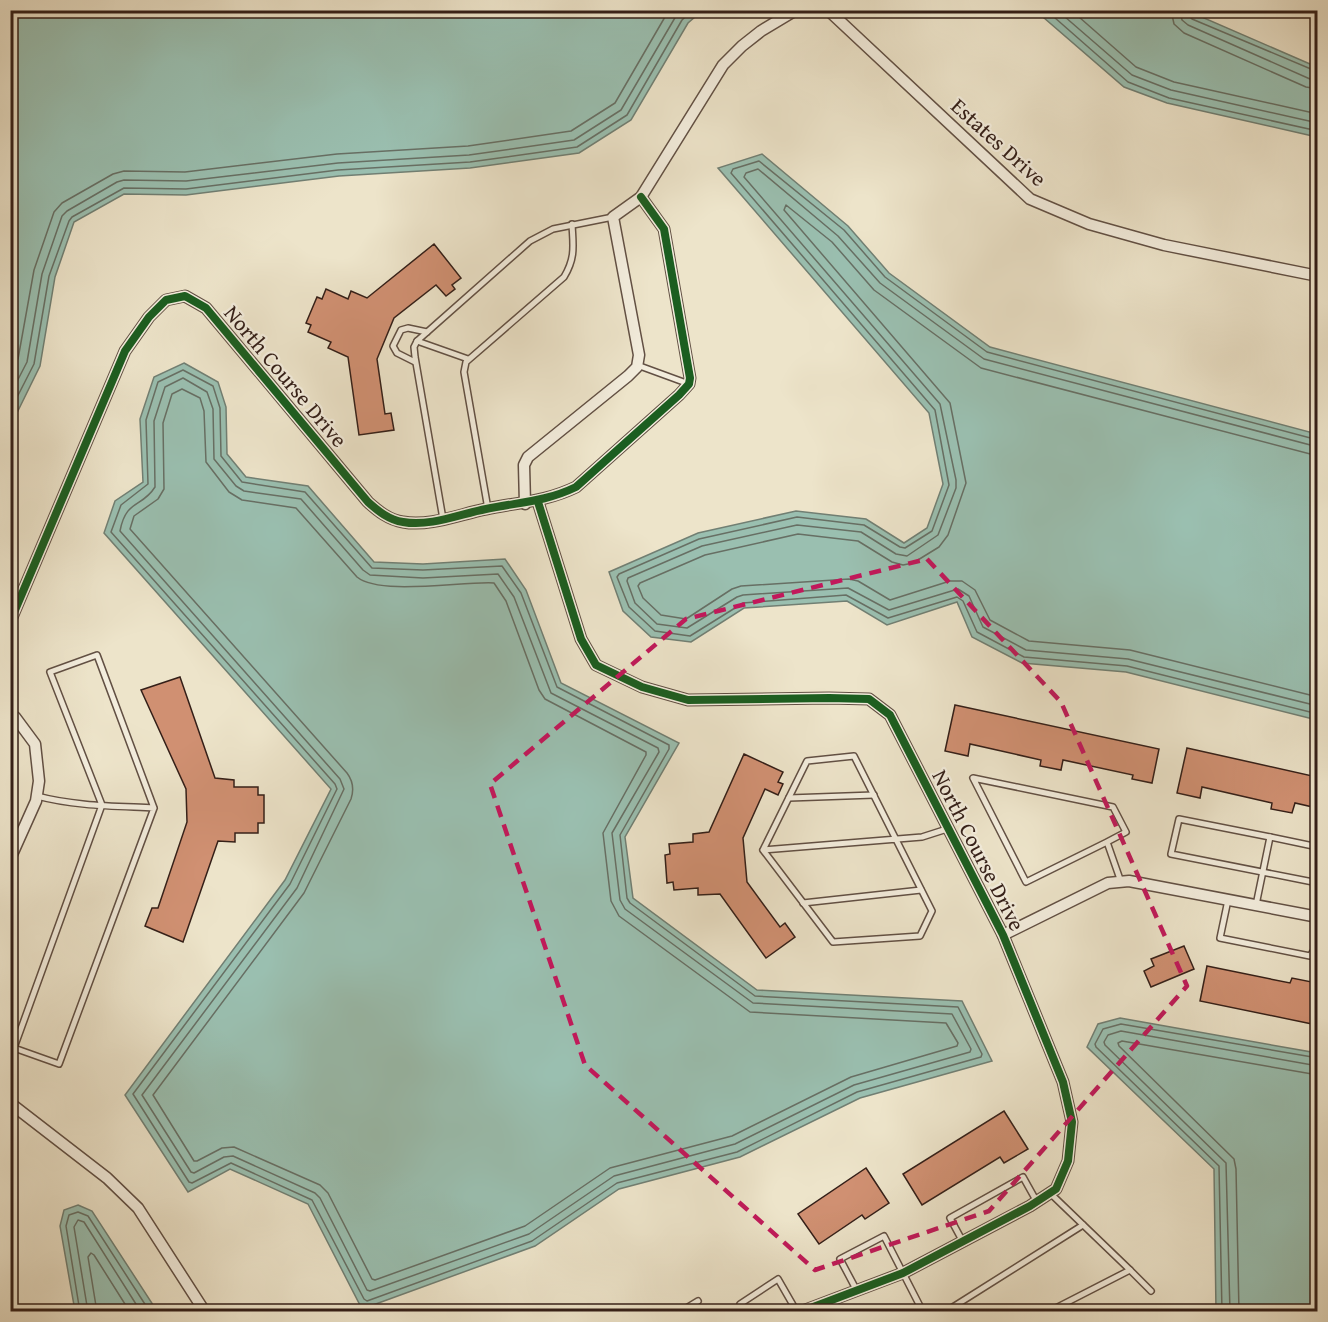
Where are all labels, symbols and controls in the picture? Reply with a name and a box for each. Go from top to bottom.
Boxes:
street label: Estates Drive [944,90,1054,194]
street label: North Course Drive [217,298,355,454]
street label: North Course Drive [925,764,1033,936]

